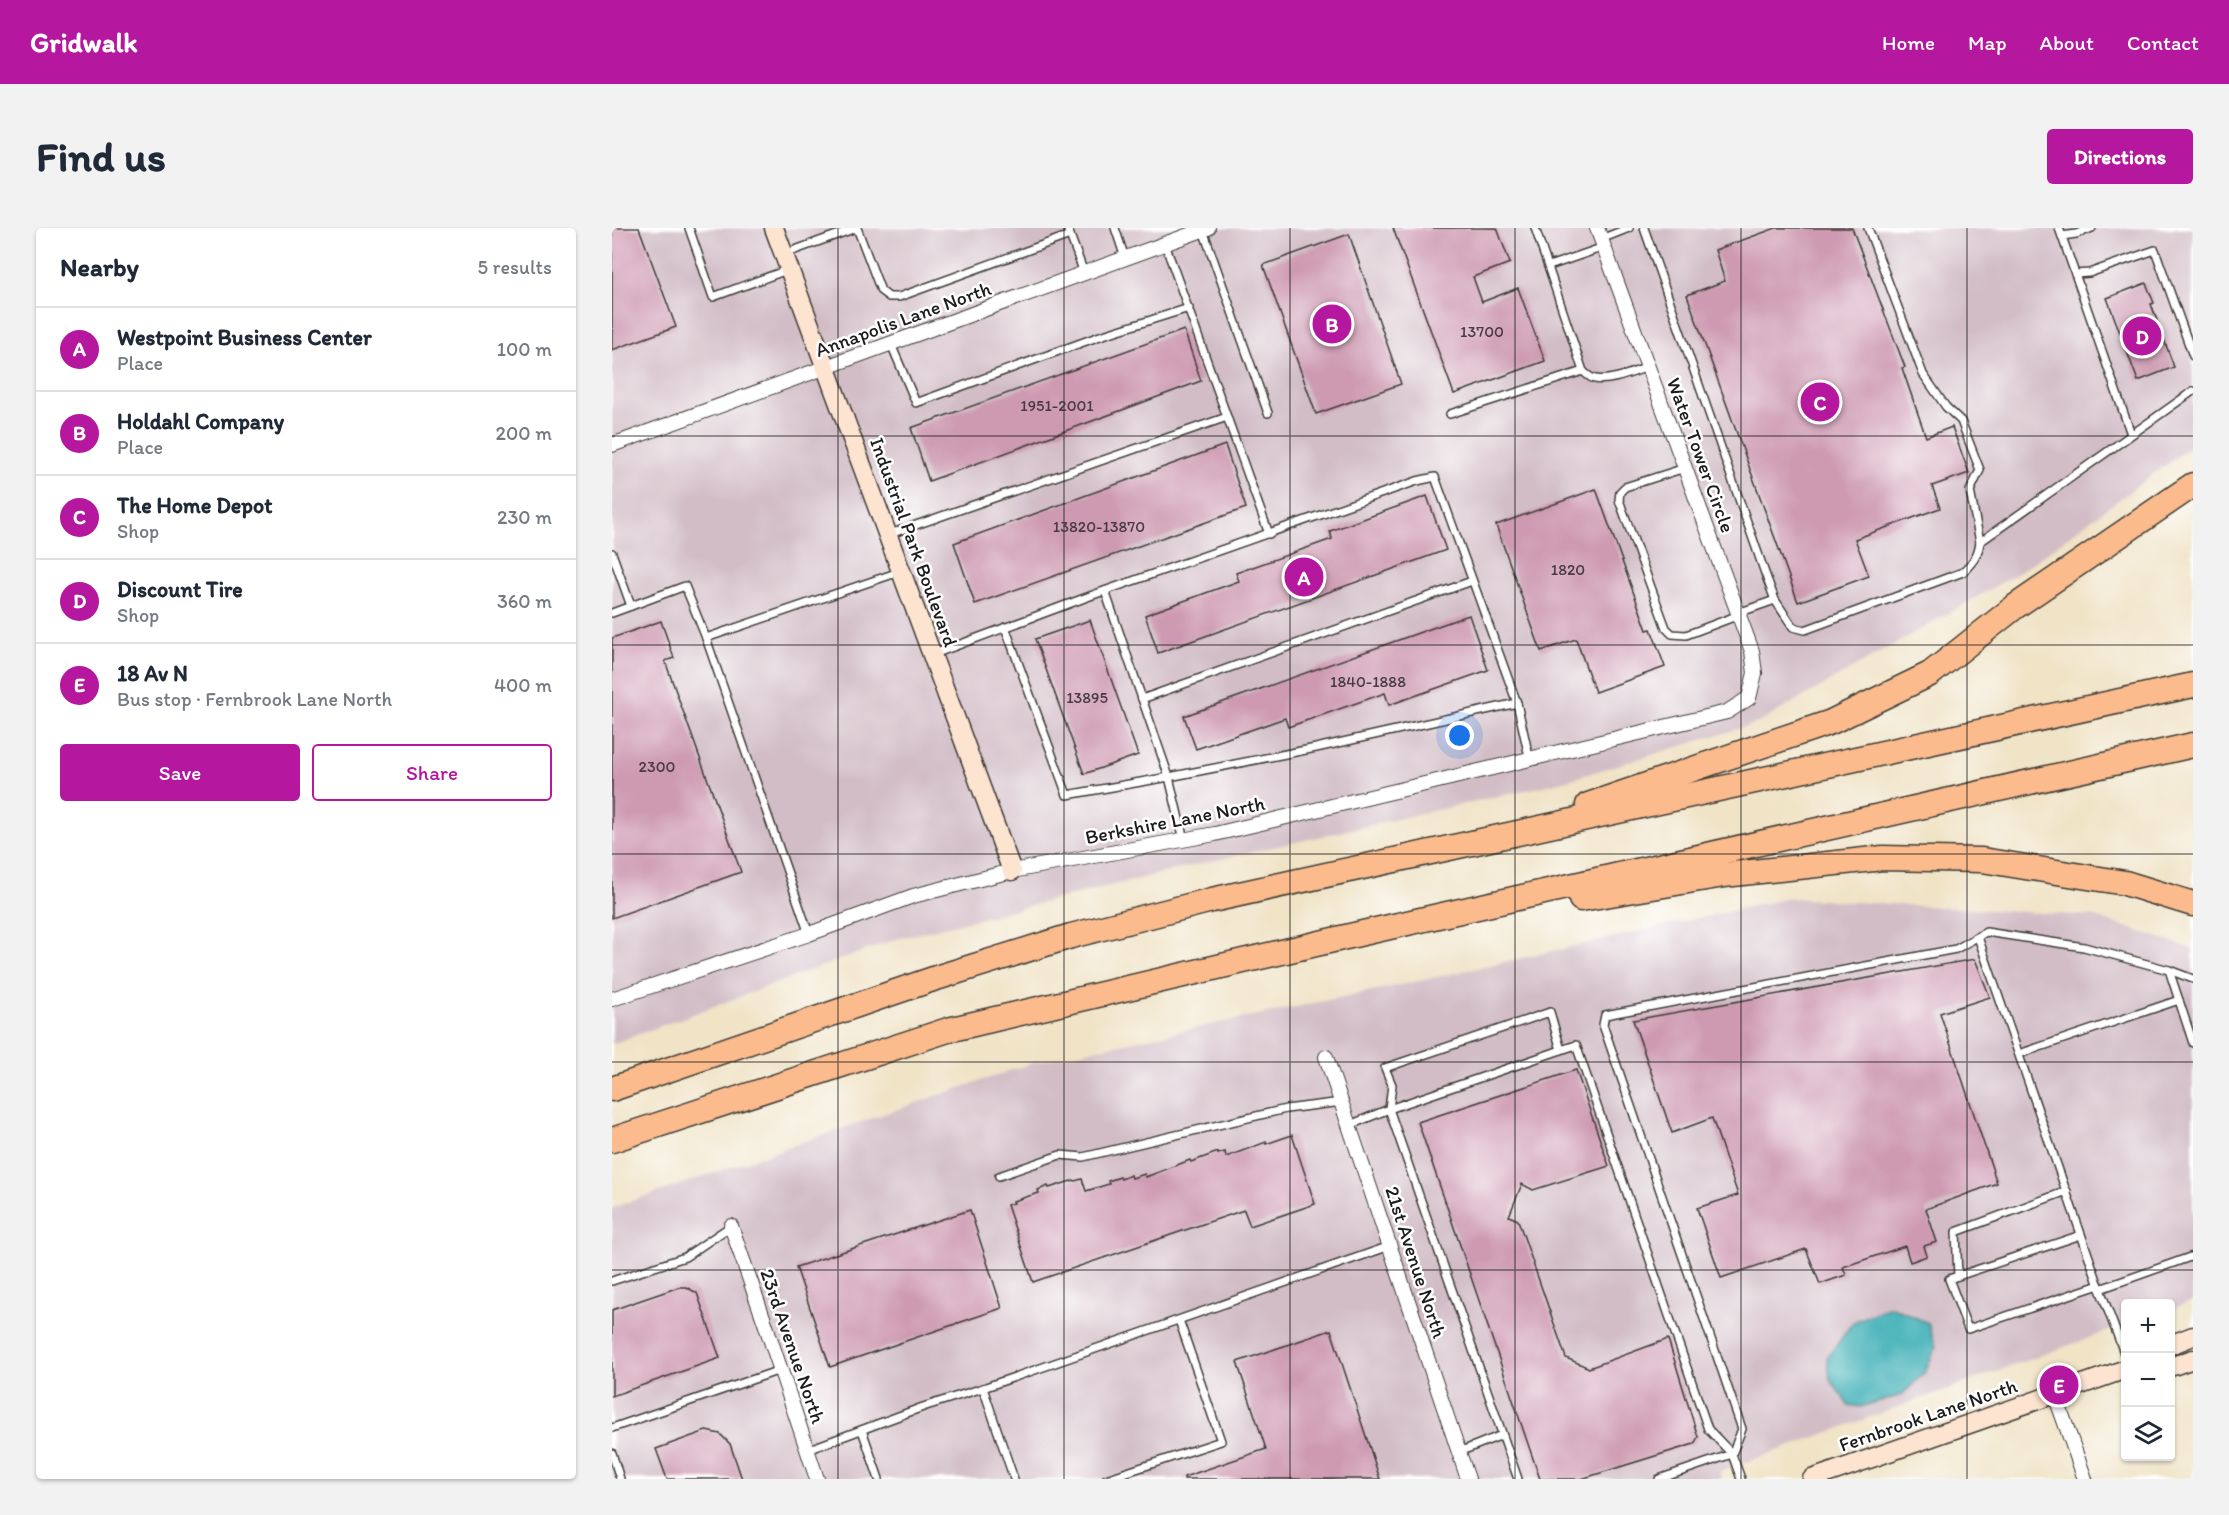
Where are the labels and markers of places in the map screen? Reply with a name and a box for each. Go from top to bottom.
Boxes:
pin: B [1312,302,1352,346]
pin: D [2122,314,2162,358]
pin: C [1800,380,1840,424]
pin: A [1284,554,1324,600]
pin: E [2040,1362,2078,1408]

